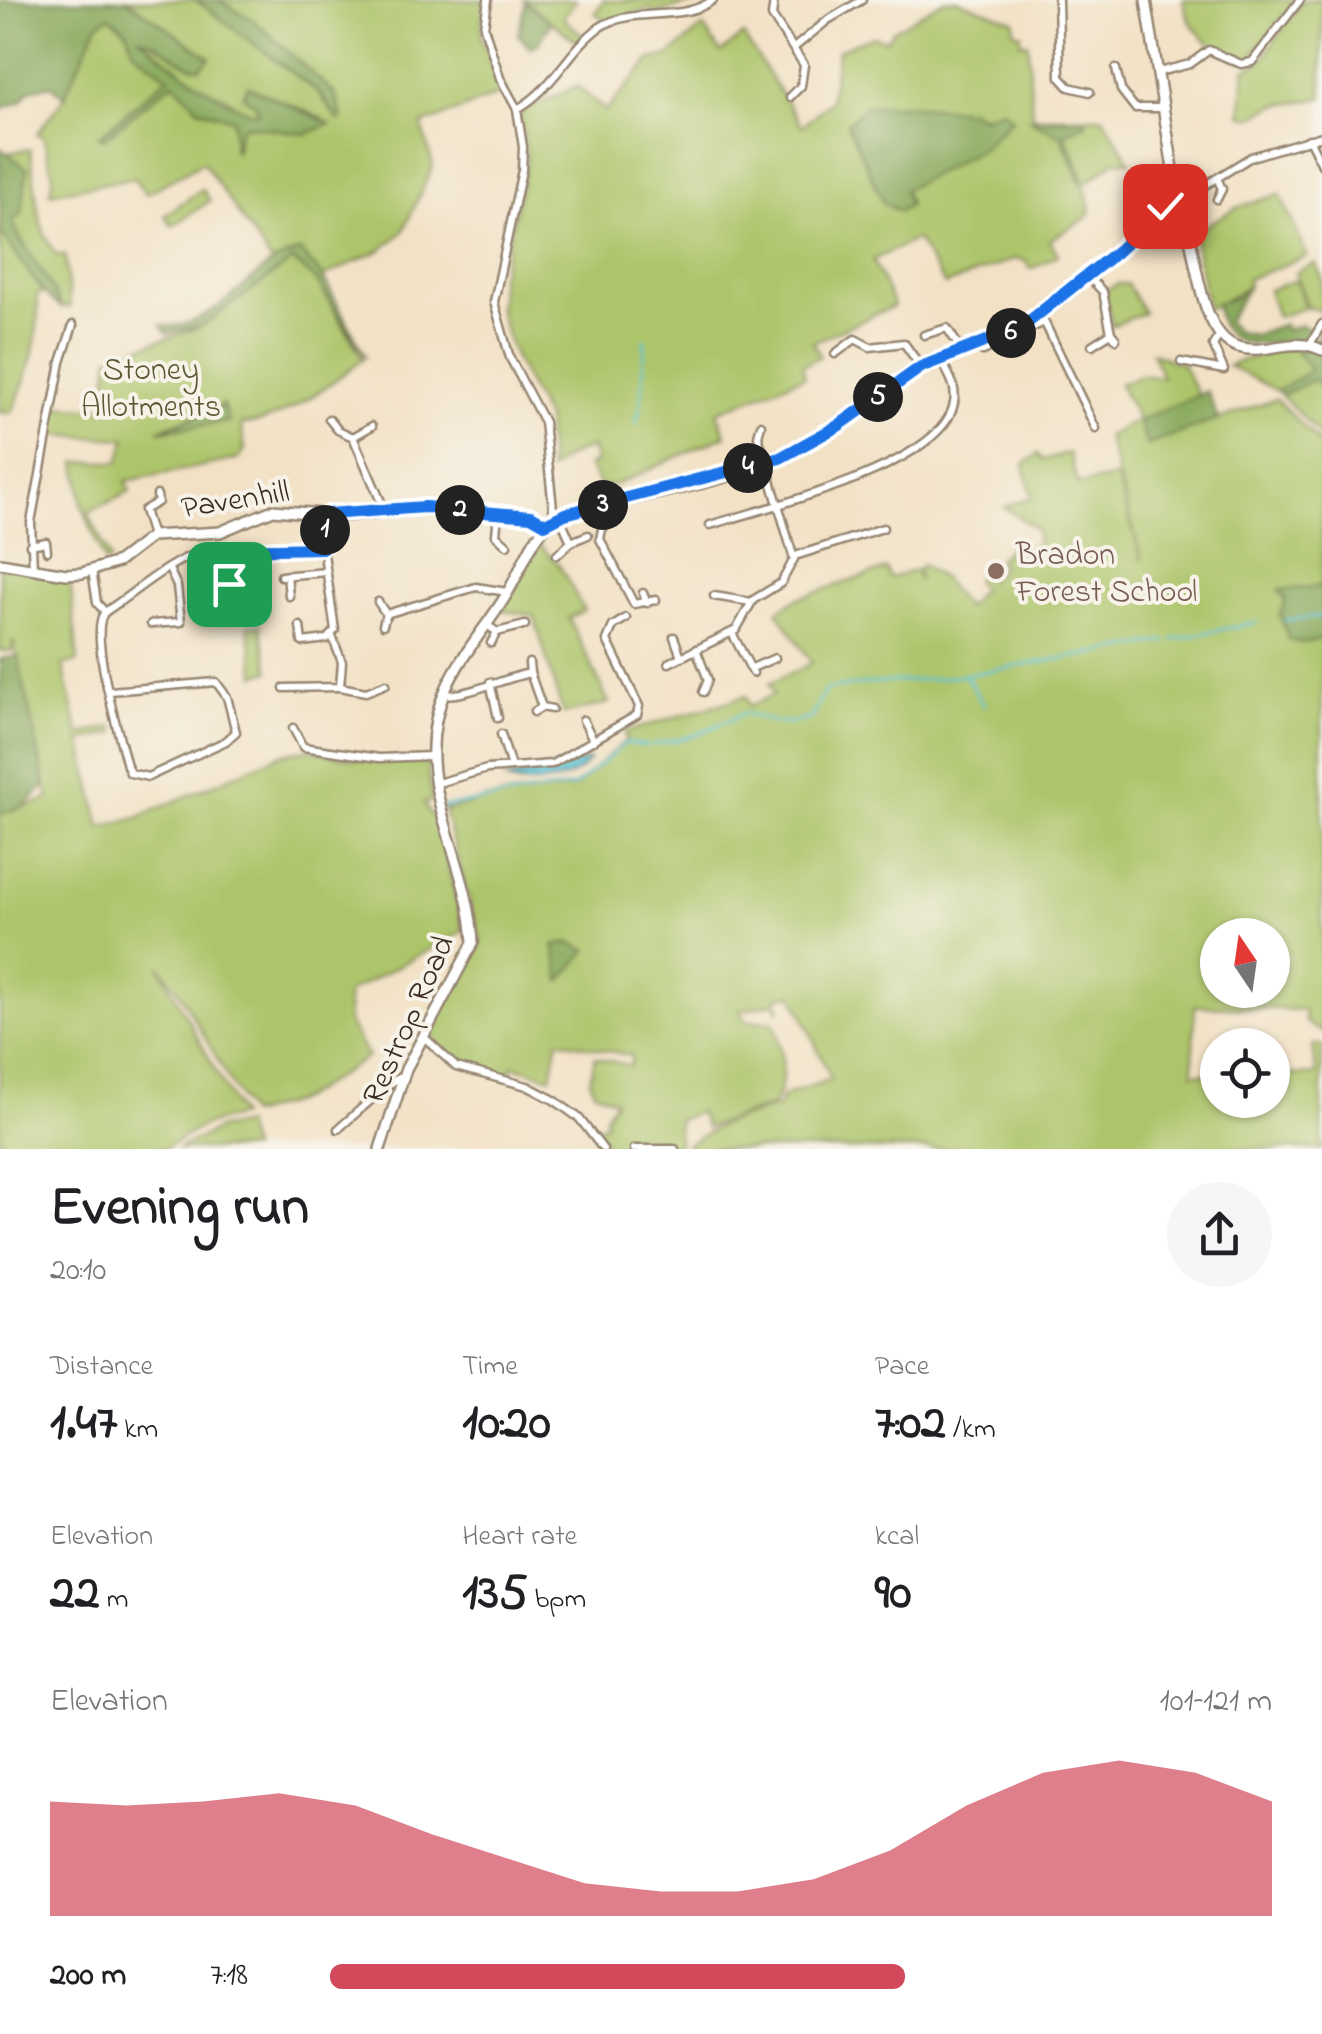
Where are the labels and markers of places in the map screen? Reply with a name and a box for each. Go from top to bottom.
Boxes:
pin [1123,164,1208,249]
pin: 6 [986,308,1036,358]
pin: 5 [853,372,903,422]
pin: 4 [723,443,773,493]
pin: 3 [578,480,628,530]
pin: 2 [435,485,485,535]
pin: 1 [300,505,350,555]
place label: Bradon Forest School [1015,533,1197,617]
pin [187,542,272,627]
marker: Bradon Forest School [985,560,1007,582]

